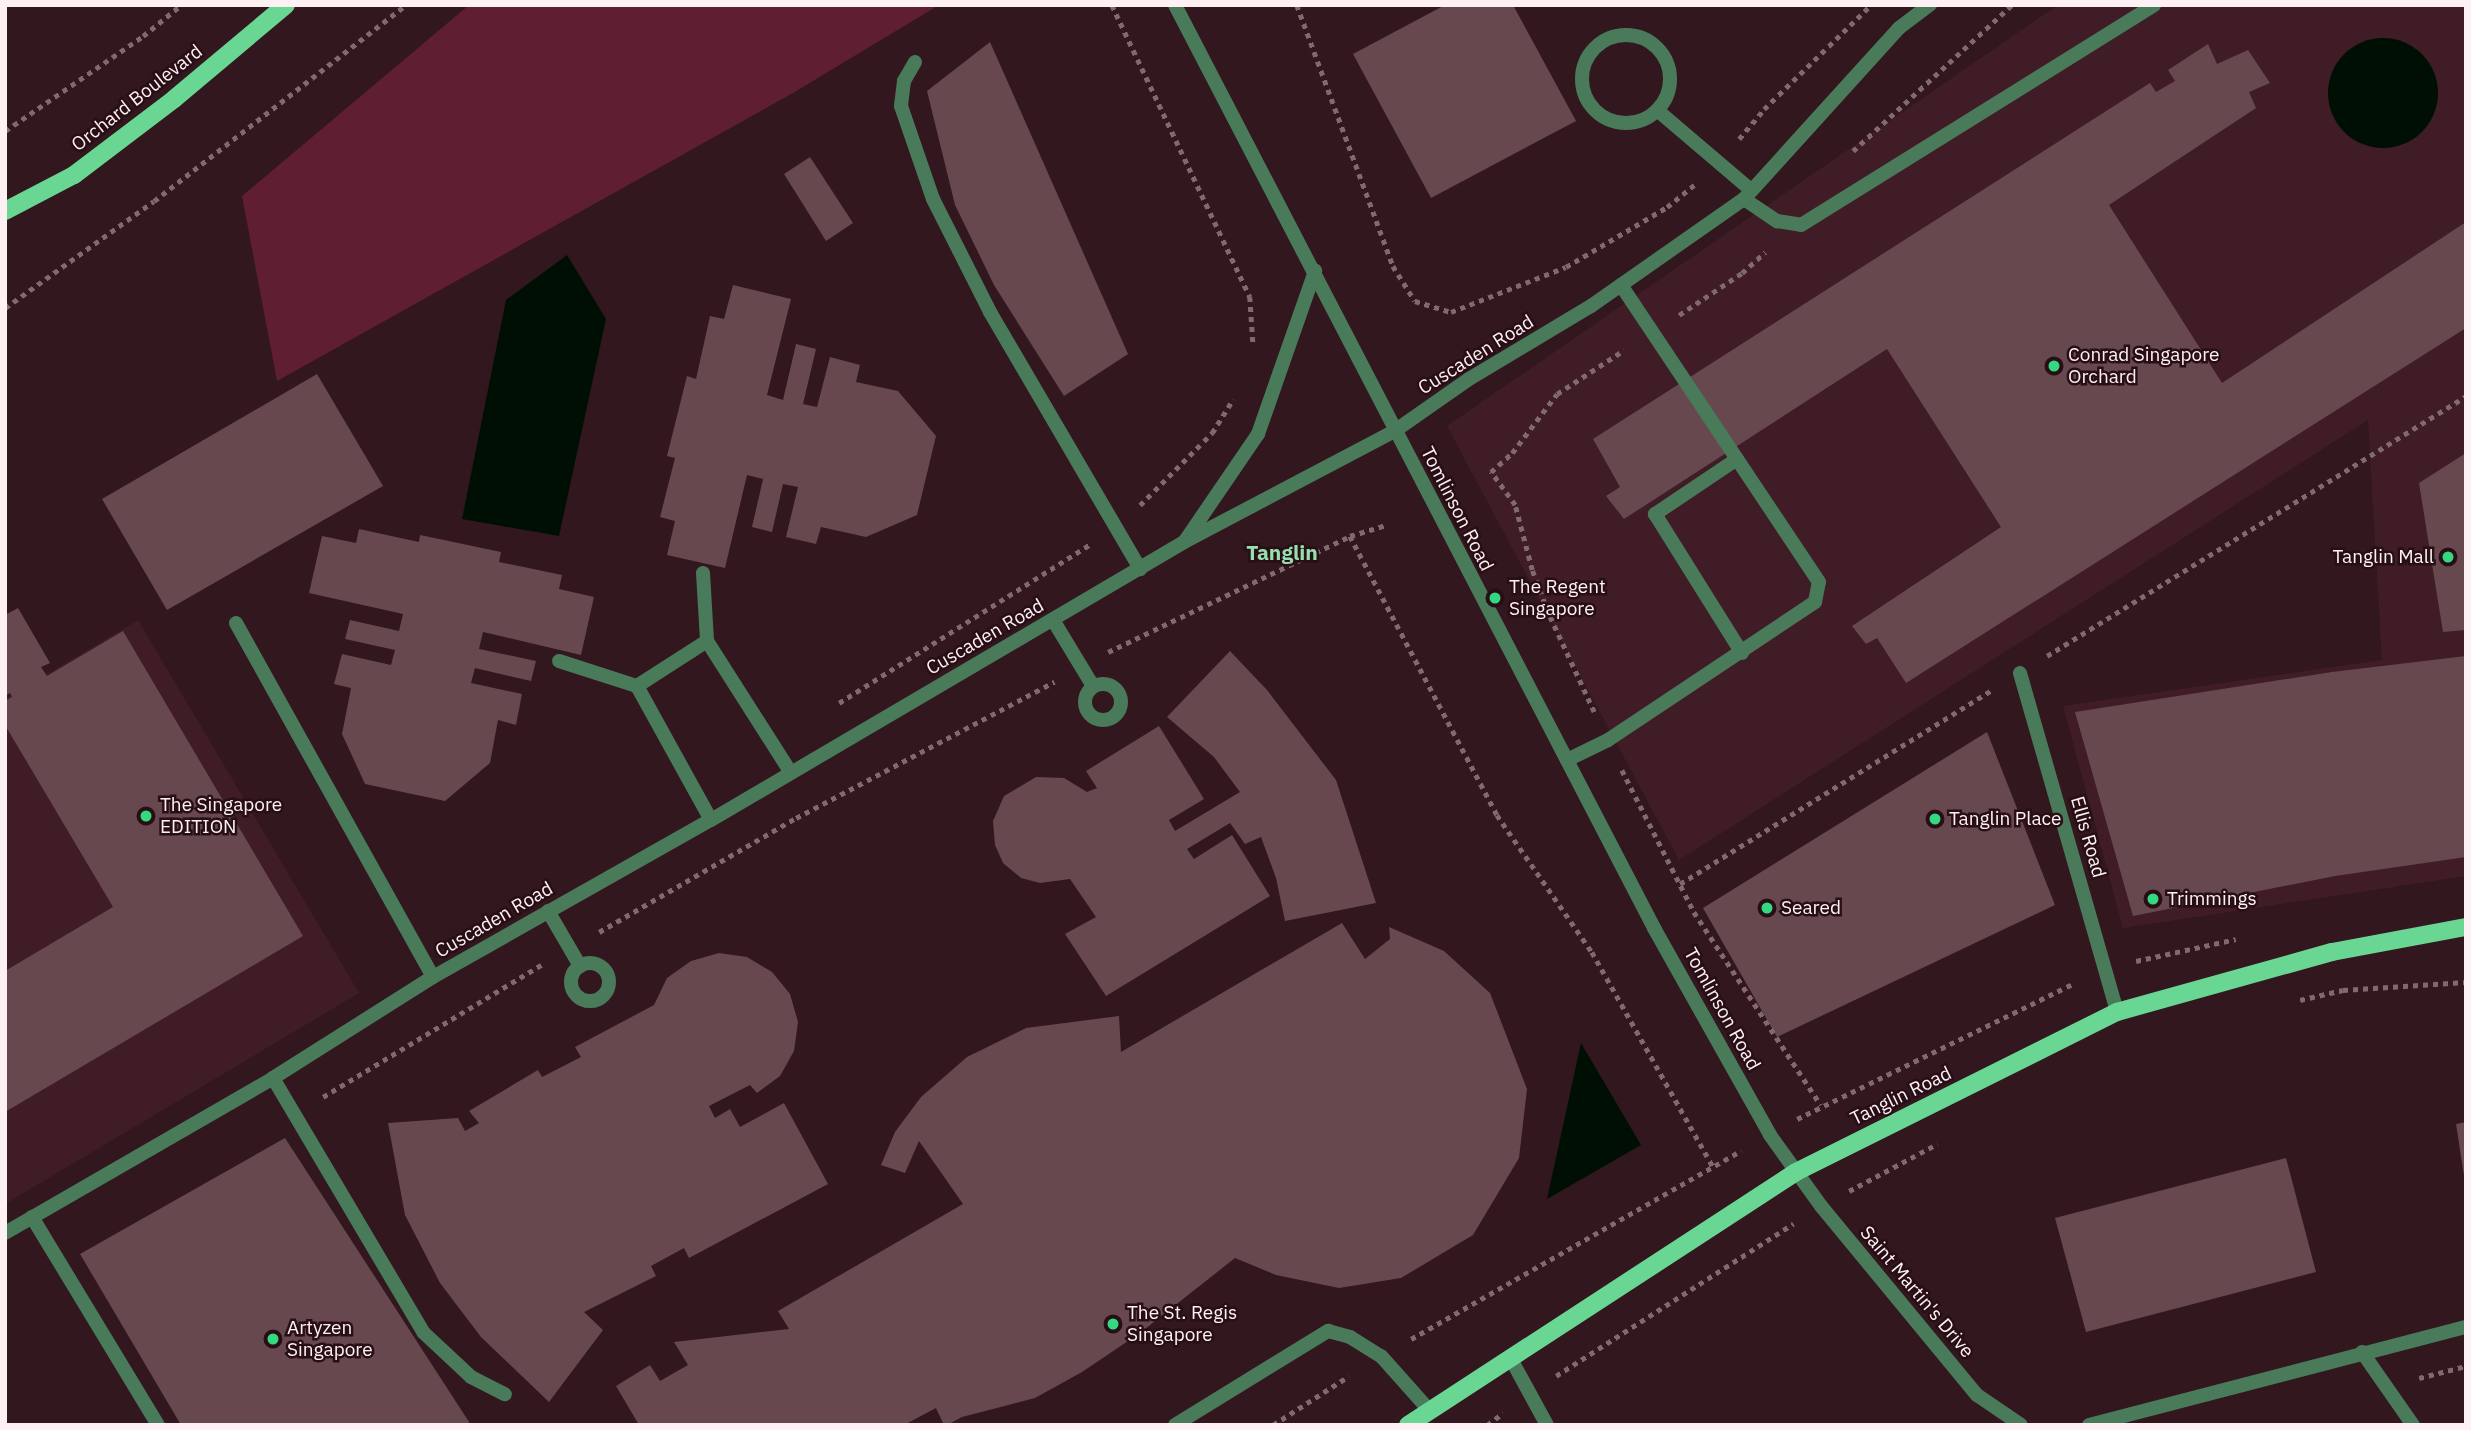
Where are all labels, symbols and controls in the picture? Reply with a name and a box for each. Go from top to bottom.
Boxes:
street label: Orchard Boulevard [67,40,207,156]
street label: Cuscaden Road [1414,310,1538,400]
place label: Conrad Singapore Orchard [2068,344,2219,388]
marker: Conrad Singapore Orchard [2046,358,2062,374]
street label: Tomlinson Road [1416,443,1498,575]
district label: Tanglin [1246,539,1318,565]
place label: Tanglin Mall [2332,546,2434,568]
marker: Tanglin Mall [2440,549,2456,565]
place label: The Regent Singapore [1509,576,1606,620]
marker: The Regent Singapore [1487,590,1503,606]
street label: Cuscaden Road [922,594,1048,680]
place label: The Singapore EDITION [160,794,282,838]
street label: Ellis Road [2066,794,2110,880]
marker: The Singapore EDITION [138,808,154,824]
place label: Tanglin Place [1949,808,2061,830]
marker: Tanglin Place [1927,811,1943,827]
street label: Cuscaden Road [431,877,557,963]
place label: Trimmings [2167,888,2257,910]
marker: Trimmings [2145,891,2161,907]
place label: Seared [1781,897,1841,919]
marker: Seared [1759,900,1775,916]
street label: Tomlinson Road [1679,944,1765,1074]
street label: Tanglin Road [1847,1062,1955,1130]
street label: Saint Martin's Drive [1855,1222,1979,1362]
place label: The St. Regis Singapore [1127,1302,1237,1346]
marker: The St. Regis Singapore [1105,1316,1121,1332]
place label: Artyzen Singapore [287,1317,373,1361]
marker: Artyzen Singapore [265,1331,281,1347]

